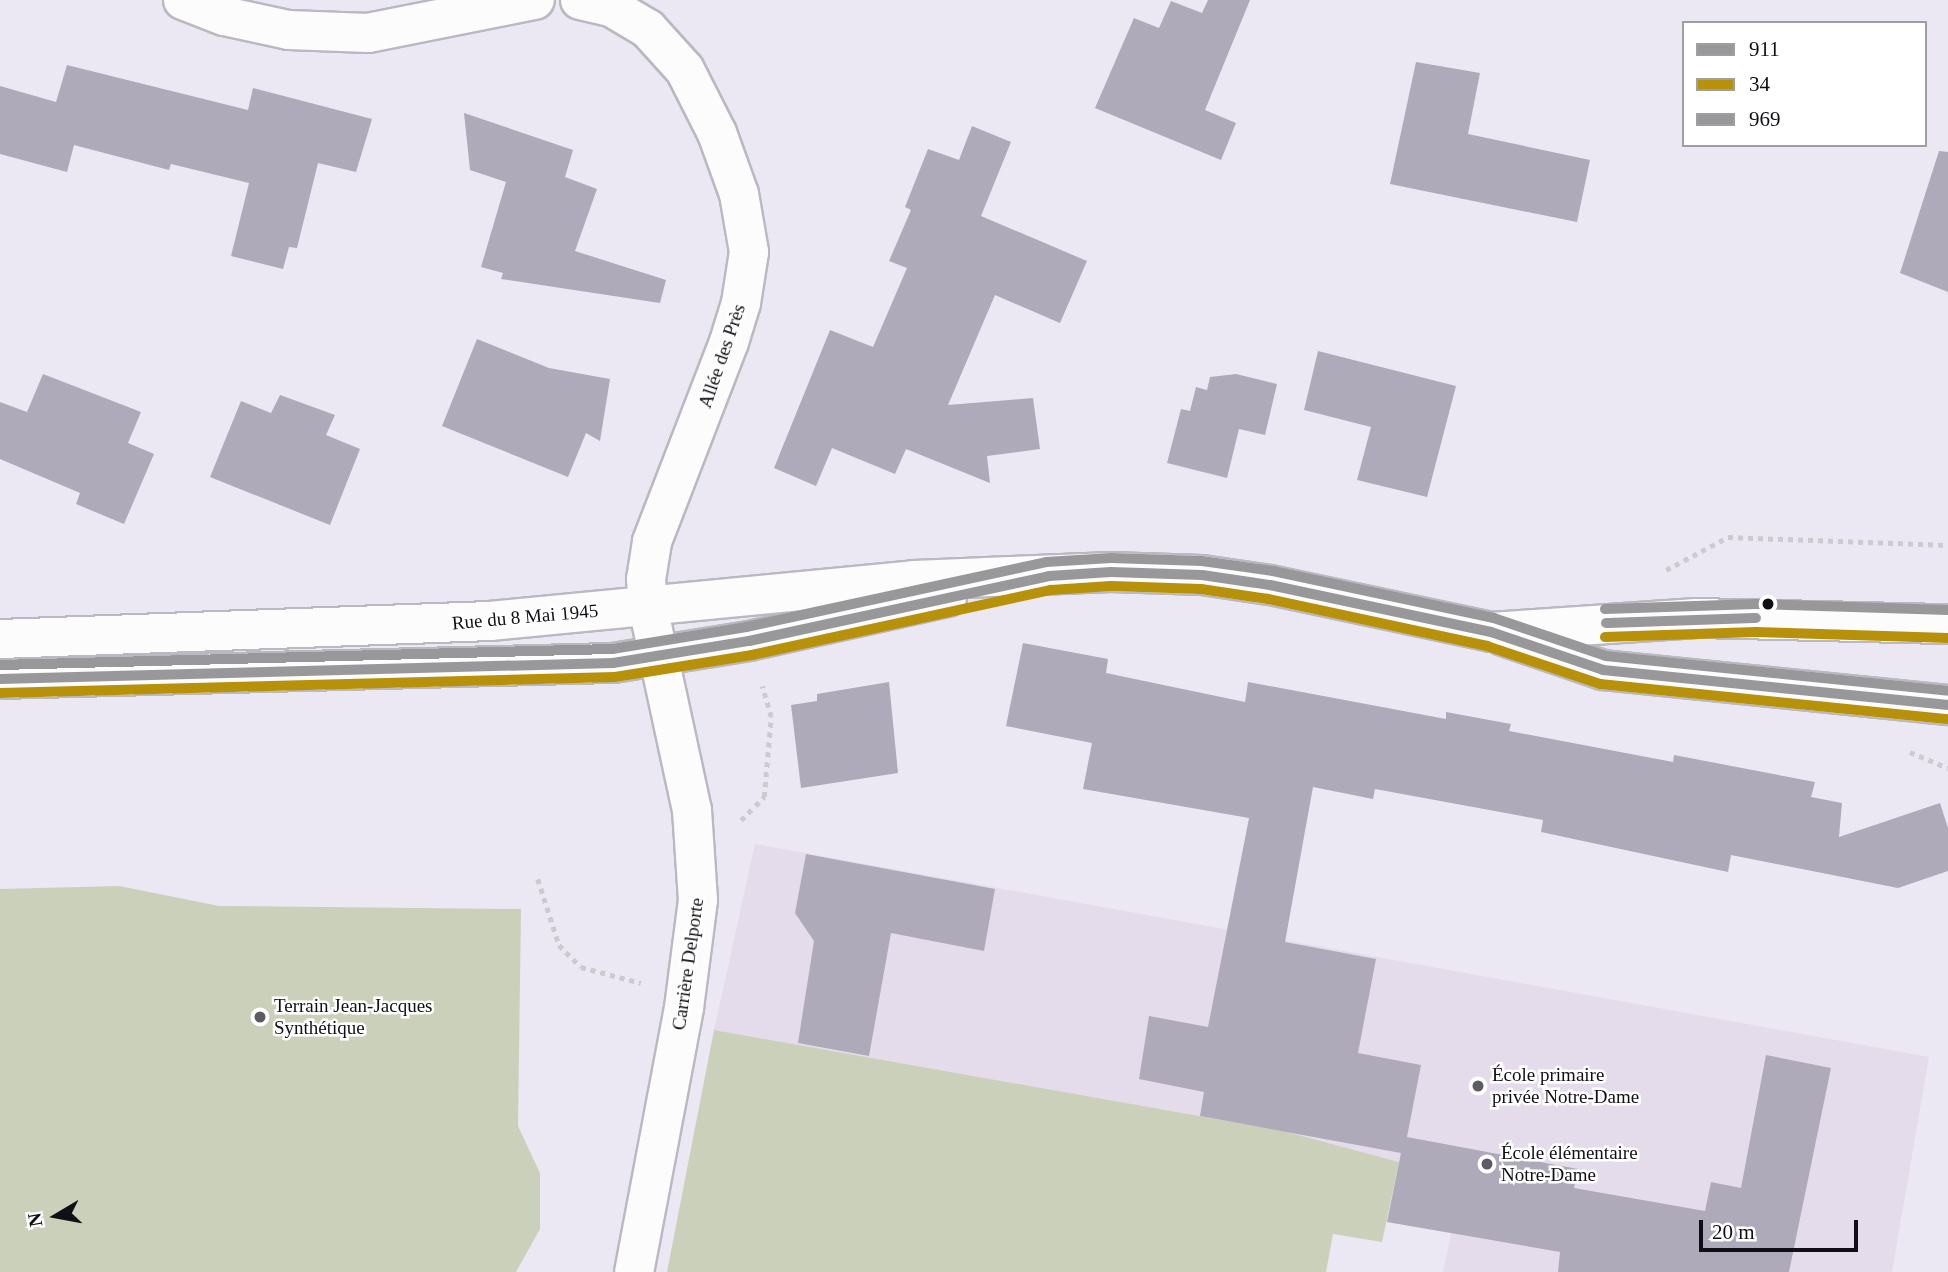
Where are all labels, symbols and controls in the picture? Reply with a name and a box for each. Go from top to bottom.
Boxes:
legend [1682,21,1927,147]
text: 911 [1749,37,1780,61]
text: 34 [1749,72,1770,96]
text: 969 [1749,107,1781,131]
street label: Allée des Près [694,301,750,411]
unlabelled marker [1761,597,1775,611]
street label: Rue du 8 Mai 1945 [451,599,599,635]
street label: Carrière Delporte [667,896,709,1032]
place label: Terrain Jean-Jacques Synthétique [274,995,433,1039]
marker: Terrain Jean-Jacques Synthétique [252,1009,268,1025]
place label: École primaire privée Notre-Dame [1492,1064,1639,1108]
marker: École primaire privée Notre-Dame [1470,1078,1486,1094]
place label: École élémentaire Notre-Dame [1501,1142,1638,1186]
marker: École élémentaire Notre-Dame [1479,1156,1495,1172]
north arrow [21,1181,91,1251]
scale bar [1703,1206,1862,1250]
text: N [23,1211,46,1228]
text: 20 m [1712,1220,1755,1244]

